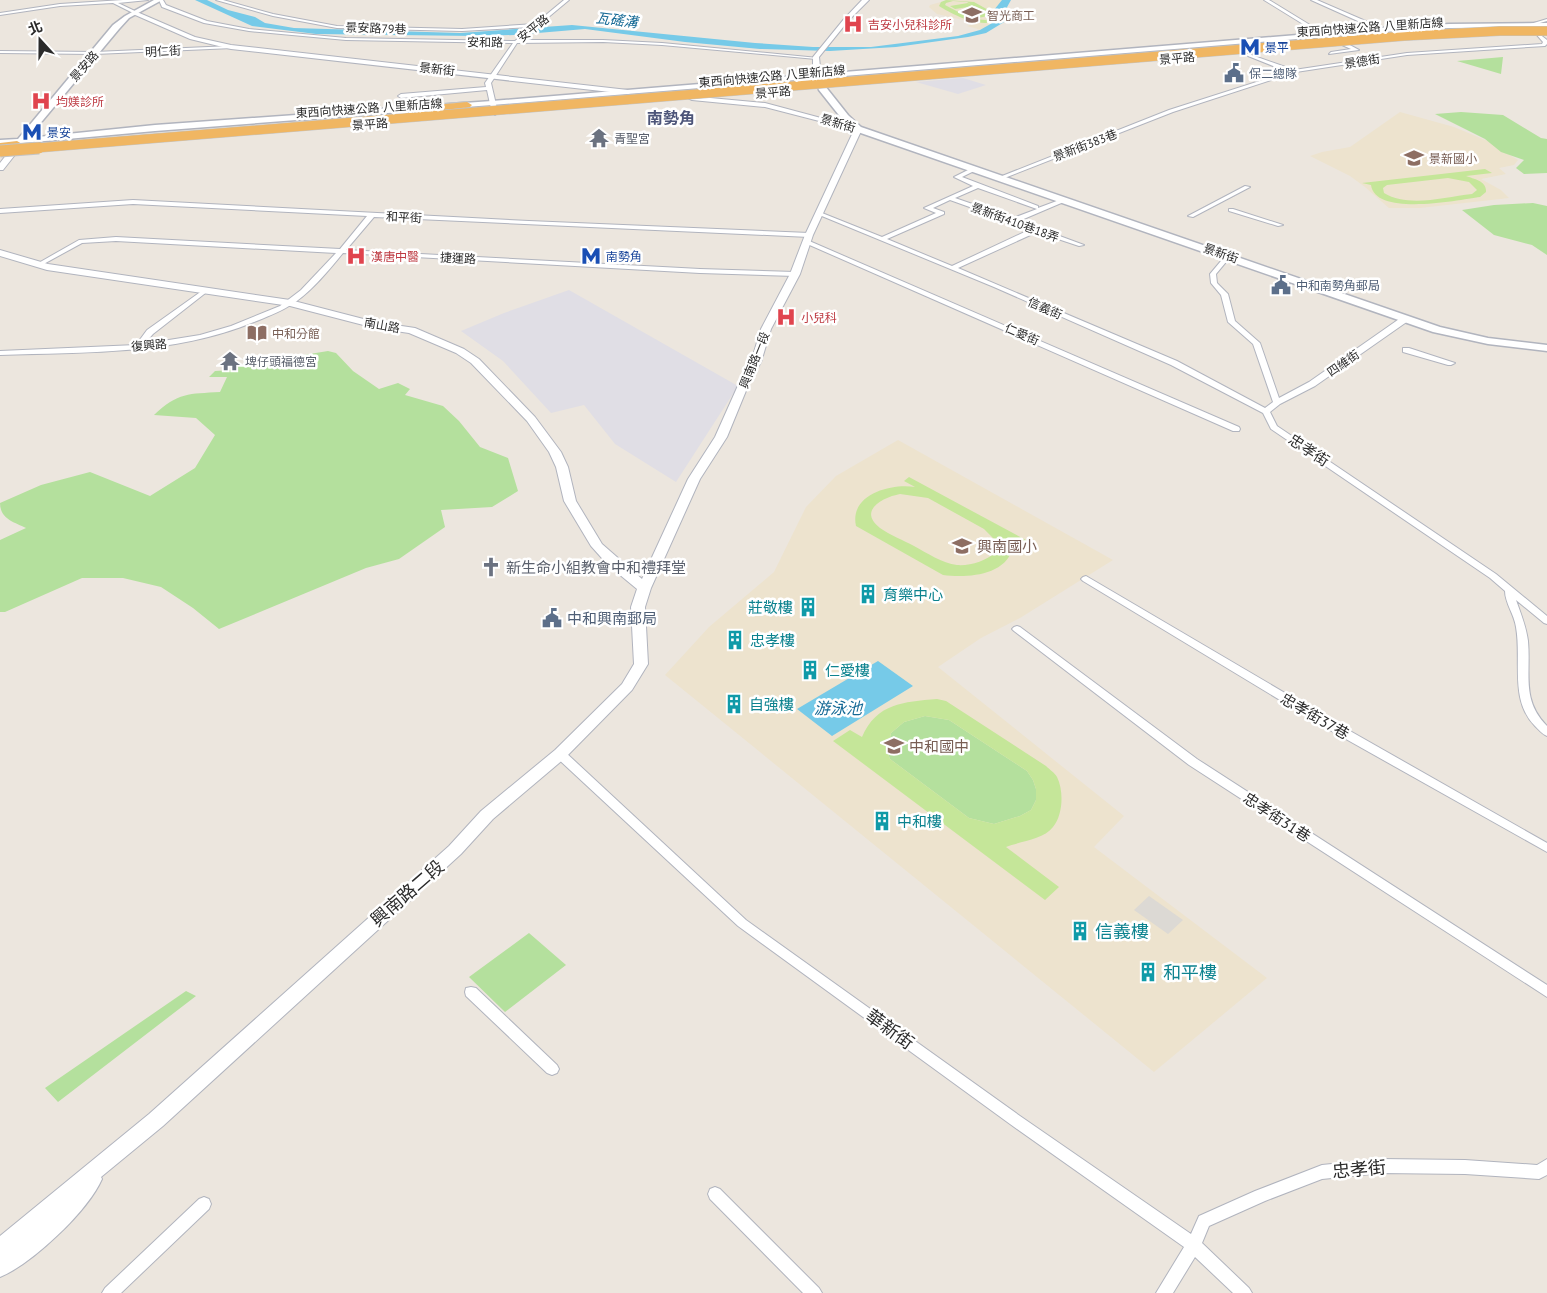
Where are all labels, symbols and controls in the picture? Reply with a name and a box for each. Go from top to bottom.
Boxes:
school or university icon: 智光商工 [961,4,983,26]
place label: 智光商工 [987,8,1035,23]
water label: 瓦磘溝 [595,9,641,32]
street label: 安平路 [514,11,552,45]
hospital icon: 吉安小兒科診所 [842,13,864,35]
street label: 東西向快速公路 八里新店線 [1296,14,1444,40]
north arrow [15,15,65,65]
text: 北 [26,17,45,39]
place label: 吉安小兒科診所 [868,17,952,32]
street label: 景安路79巷 [345,19,407,37]
street label: 安和路 [467,34,503,50]
metro station icon: 景平 [1239,36,1261,58]
place label: 景平 [1265,40,1289,55]
street label: 明仁街 [145,43,181,59]
street label: 景安路 [67,47,101,85]
street label: 景平路 [1158,49,1196,67]
street label: 景德街 [1343,51,1381,71]
street label: 景新街 [418,60,456,78]
street label: 東西向快速公路 八里新店線 [698,62,846,90]
public building icon: 保二總隊 [1223,62,1245,84]
place label: 保二總隊 [1249,66,1297,81]
street label: 景平路 [754,83,792,101]
hospital icon: 均媄診所 [30,90,52,112]
place label: 均媄診所 [56,94,104,109]
street label: 東西向快速公路 八里新店線 [295,95,443,121]
district label: 南勢角 [647,108,695,128]
street label: 景新街 [819,111,857,135]
street label: 景平路 [352,115,388,133]
metro station icon: 景安 [21,121,43,143]
place label: 景安 [47,125,71,140]
street label: 景新街383巷 [1051,126,1119,164]
temple icon: 青聖宮 [588,127,610,149]
place label: 青聖宮 [614,131,650,146]
school or university icon: 景新國小 [1403,147,1425,169]
place label: 景新國小 [1429,151,1477,166]
street label: 景新街410巷18弄 [969,199,1061,245]
street label: 和平街 [386,209,422,225]
street label: 景新街 [1202,240,1240,266]
hospital icon: 漢唐中醫 [345,245,367,267]
metro station icon: 南勢角 [580,245,602,267]
place label: 漢唐中醫 [371,249,419,264]
place label: 南勢角 [606,249,642,264]
street label: 捷運路 [440,250,476,266]
public building icon: 中和南勢角郵局 [1270,274,1292,296]
place label: 中和南勢角郵局 [1296,278,1380,293]
street label: 信義街 [1025,294,1065,322]
hospital icon: 小兒科 [775,306,797,328]
place label: 小兒科 [801,310,837,325]
street label: 南山路 [363,314,401,336]
street label: 仁愛街 [1002,320,1042,348]
library icon: 中和分館 [246,322,268,344]
place label: 中和分館 [272,326,320,341]
street label: 興南路一段 [736,329,772,391]
street label: 復興路 [130,336,168,354]
street label: 四維街 [1324,347,1362,379]
temple icon: 埤仔頭福德宮 [219,350,241,372]
place label: 埤仔頭福德宮 [245,354,317,369]
street label: 忠孝街 [1285,430,1333,470]
school or university icon: 興南國小 [951,535,973,557]
place label: 興南國小 [977,537,1037,556]
church icon: 新生命小組教會中和禮拜堂 [480,556,502,578]
place label: 新生命小組教會中和禮拜堂 [506,558,686,577]
building icon: 育樂中心 [857,583,879,605]
place label: 育樂中心 [883,585,943,604]
building icon: 莊敬樓 [797,596,819,618]
place label: 莊敬樓 [748,598,793,617]
public building icon: 中和興南郵局 [541,607,563,629]
place label: 中和興南郵局 [567,609,657,628]
building icon: 忠孝樓 [724,629,746,651]
place label: 忠孝樓 [750,631,795,650]
building icon: 仁愛樓 [799,659,821,681]
place label: 仁愛樓 [825,661,870,680]
street label: 忠孝街37巷 [1277,689,1353,743]
building icon: 自強樓 [723,693,745,715]
place label: 自強樓 [749,695,794,714]
water label: 游泳池 [814,698,864,718]
school or university icon: 中和國中 [883,735,905,757]
place label: 中和國中 [909,737,969,756]
street label: 忠孝街31巷 [1240,788,1314,846]
building icon: 中和樓 [871,810,893,832]
place label: 中和樓 [897,812,942,831]
street label: 興南路二段 [365,855,449,931]
building icon: 信義樓 [1069,920,1091,942]
place label: 信義樓 [1095,920,1149,943]
building icon: 和平樓 [1137,961,1159,983]
place label: 和平樓 [1163,961,1217,984]
street label: 華新街 [861,1004,919,1054]
street label: 忠孝街 [1331,1155,1387,1183]

